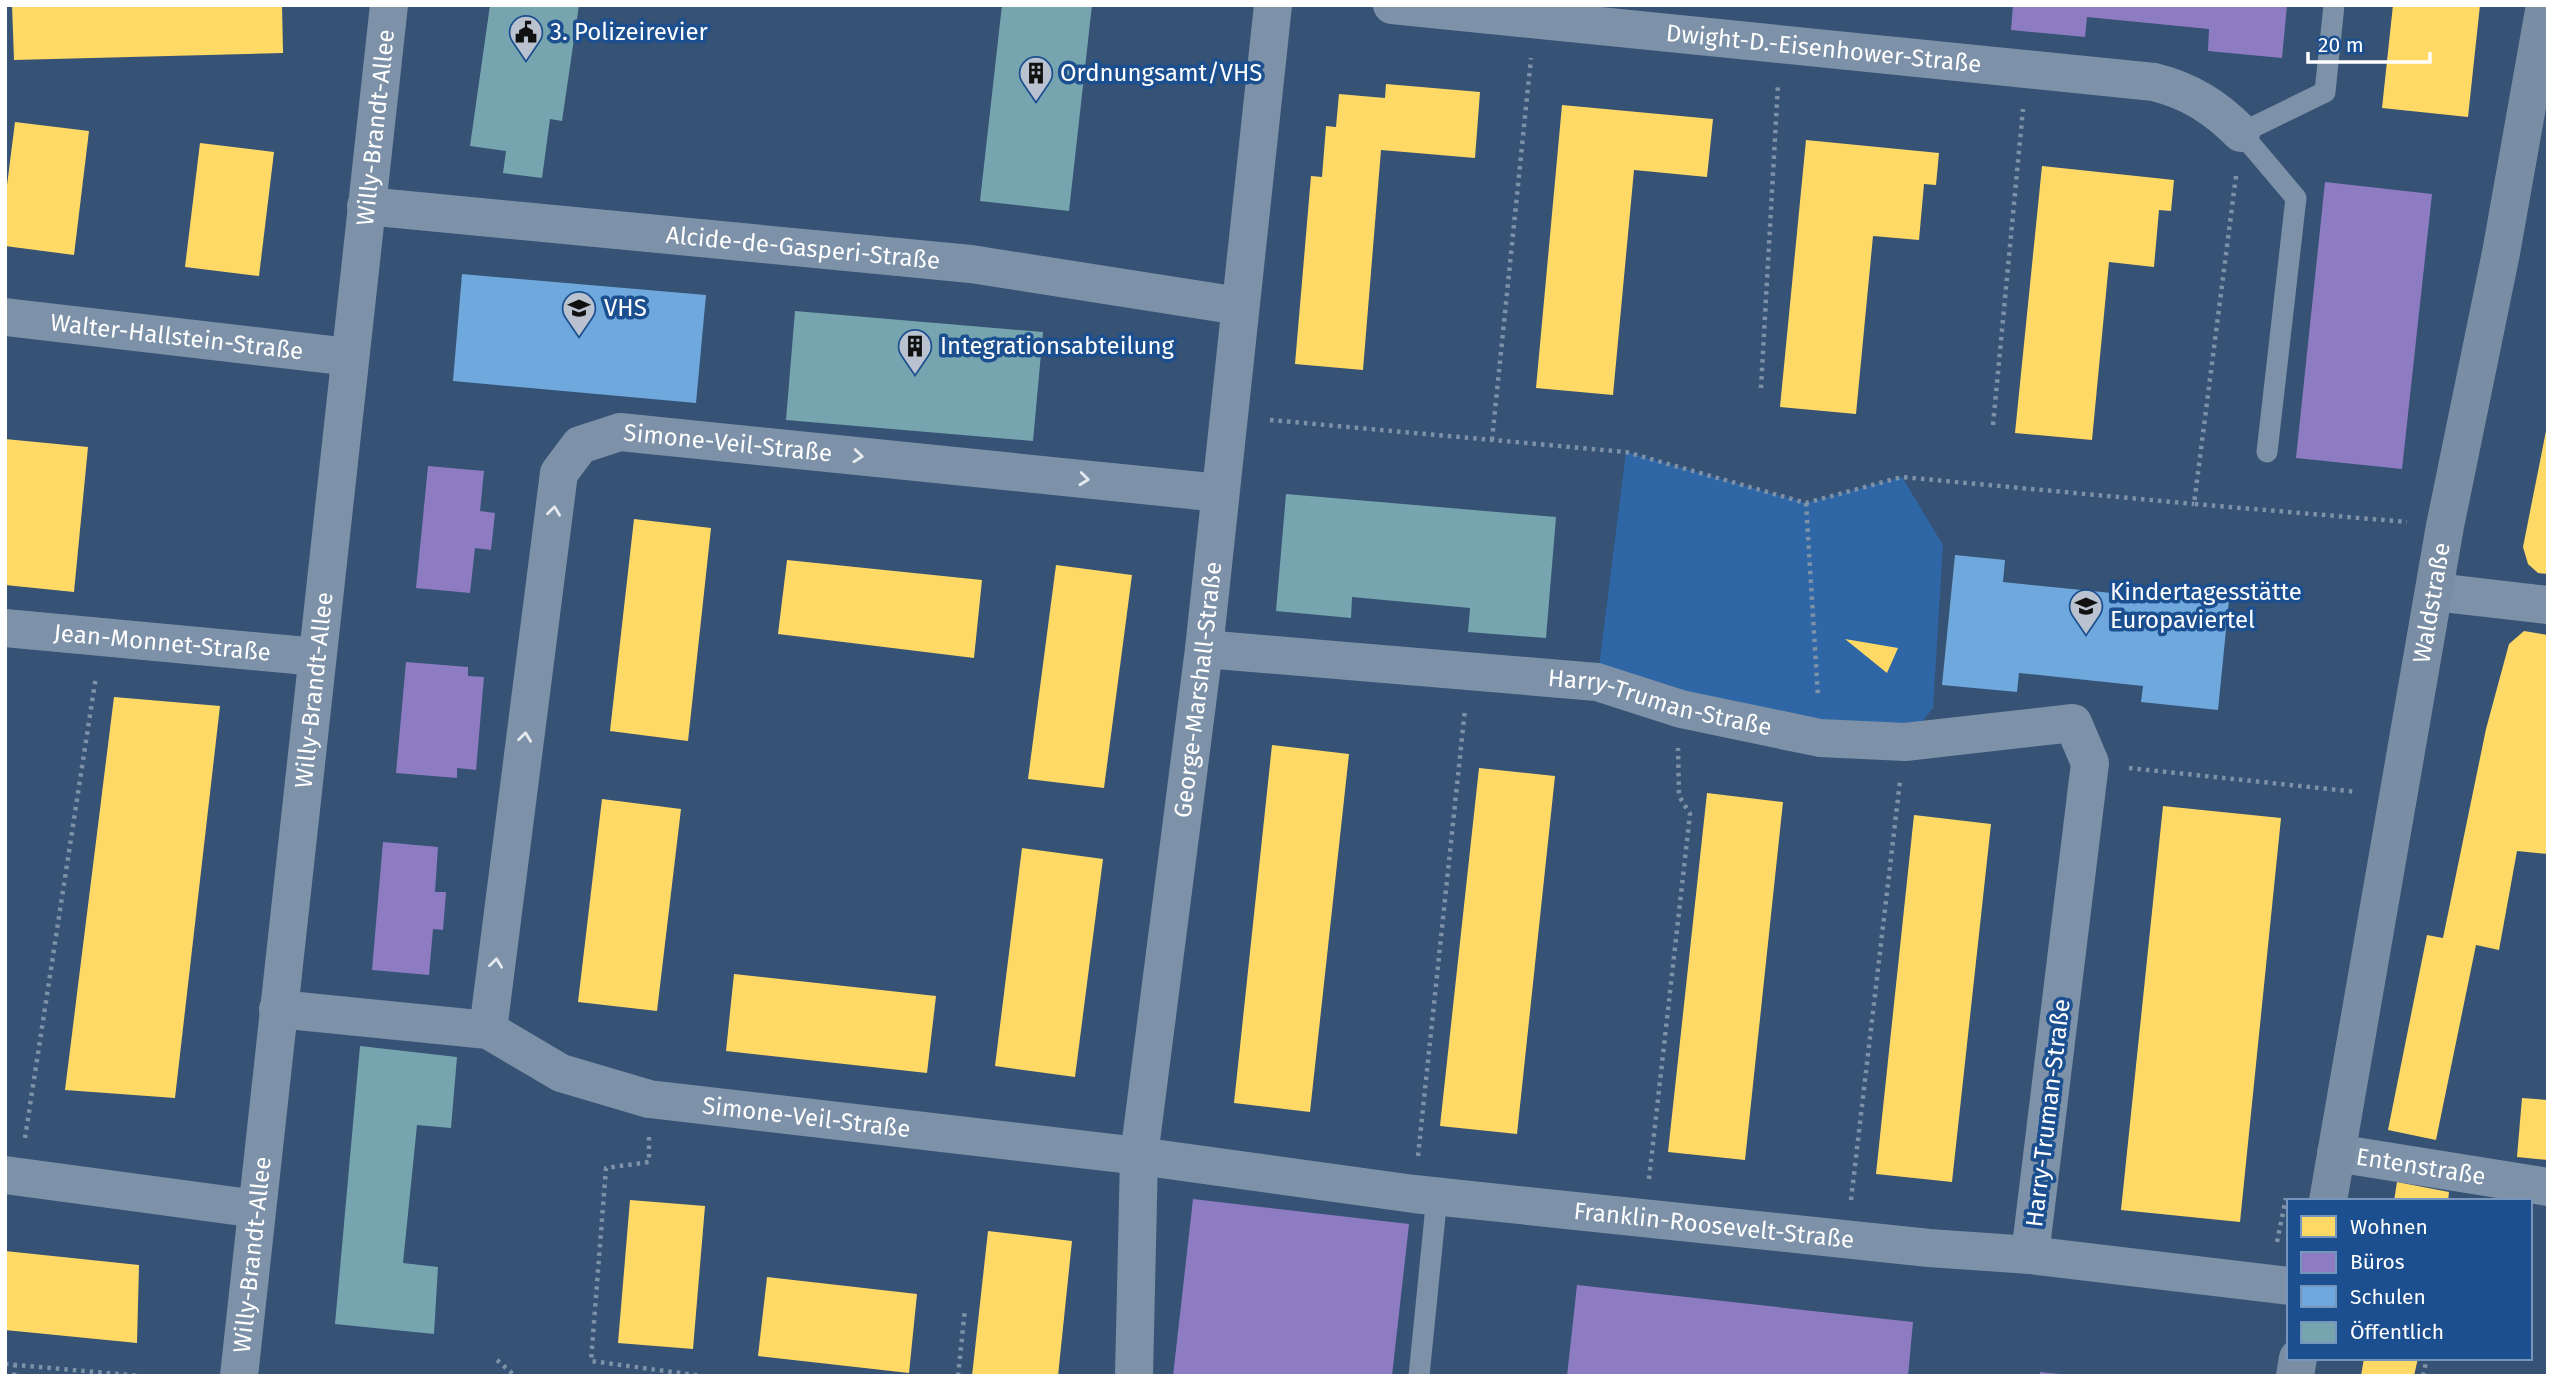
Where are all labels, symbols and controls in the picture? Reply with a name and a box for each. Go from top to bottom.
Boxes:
public building icon: 3. Polizeirevier [507,13,545,62]
place label: 3. Polizeirevier [550,18,708,46]
street label: Dwight-D.-Eisenhower-Straße [1665,19,1983,78]
scale bar [2308,21,2430,65]
street label: Willy-Brandt-Allee [351,28,400,227]
text: 20 m [2318,32,2364,58]
building icon: Ordnungsamt/VHS [1017,54,1055,103]
place label: Ordnungsamt/VHS [1060,59,1262,87]
street label: Alcide-de-Gasperi-Straße [665,221,941,275]
school or university icon: VHS [560,289,598,338]
place label: VHS [604,294,647,322]
street label: Walter-Hallstein-Straße [49,308,305,365]
building icon: Integrationsabteilung [896,327,934,376]
place label: Integrationsabteilung [940,332,1174,360]
street label: Simone-Veil-Straße [622,418,833,467]
one-way arrow [853,448,864,463]
one-way arrow [1079,471,1090,486]
one-way arrow [547,505,562,517]
street label: Waldstraße [2407,540,2456,665]
street label: George-Marshall-Straße [1168,560,1227,820]
place label: Kindertagesstätte Europaviertel [2110,578,2302,634]
school or university icon: Kindertagesstätte Europaviertel [2067,587,2105,636]
street label: Willy-Brandt-Allee [289,590,339,790]
street label: Jean-Monnet-Straße [52,619,272,667]
street label: Harry-Truman-Straße [1547,664,1774,742]
one-way arrow [518,731,533,743]
one-way arrow [489,957,504,968]
street label: Harry-Truman-Straße [2020,997,2076,1229]
street label: Simone-Veil-Straße [701,1091,912,1143]
street label: Entenstraße [2354,1142,2488,1191]
street label: Willy-Brandt-Allee [228,1155,277,1354]
street label: Franklin-Roosevelt-Straße [1572,1197,1855,1254]
legend [2287,1199,2532,1360]
text: Wohnen [2350,1214,2428,1240]
text: Büros [2350,1249,2405,1275]
text: Schulen [2350,1284,2426,1310]
text: Öffentlich [2350,1319,2444,1345]

